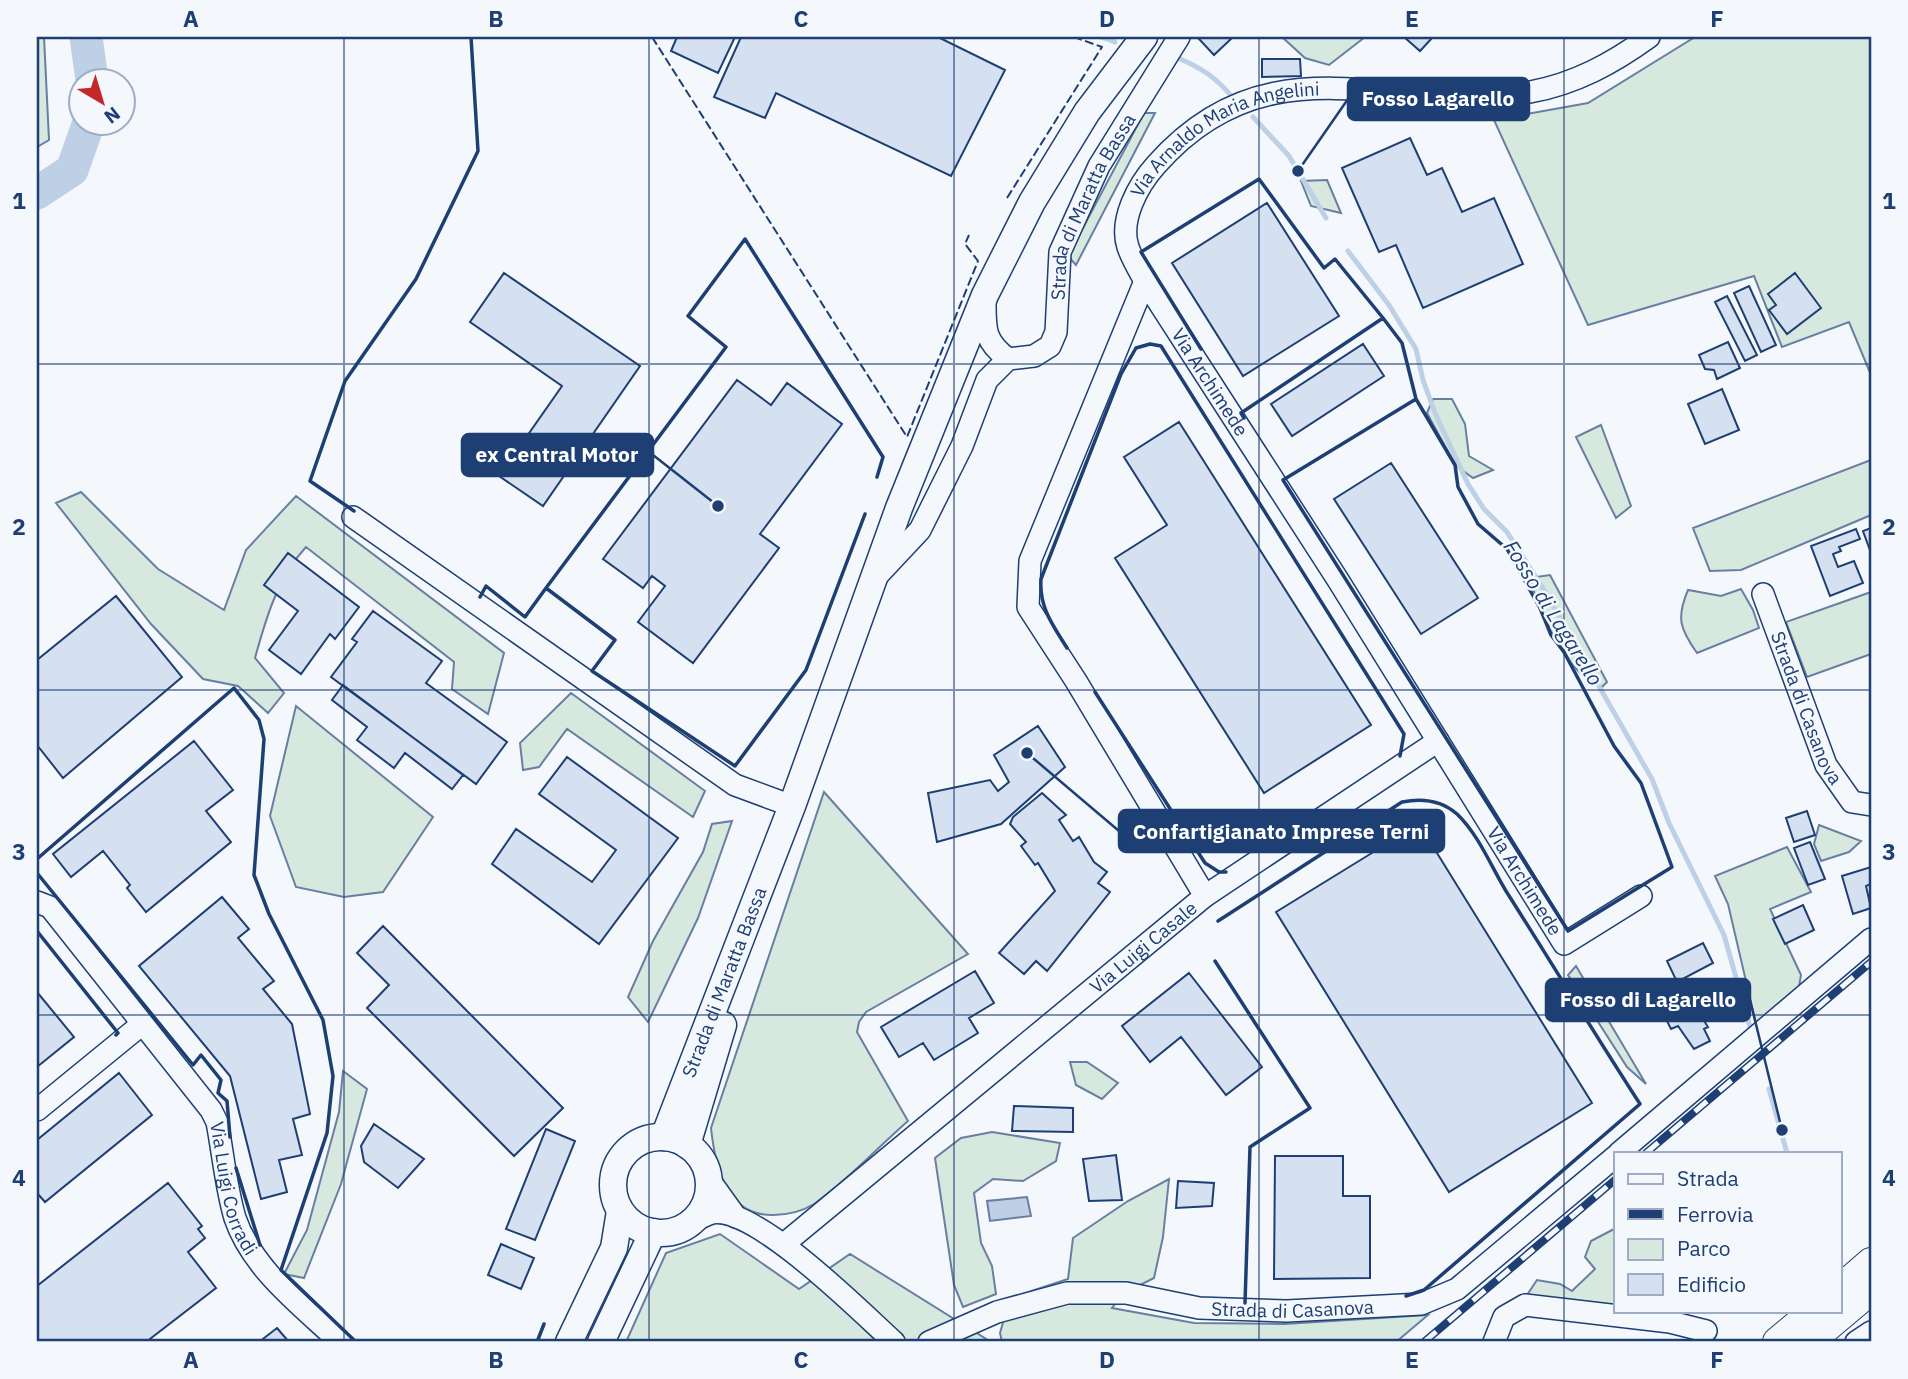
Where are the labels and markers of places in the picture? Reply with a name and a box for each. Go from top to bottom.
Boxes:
callout: Fosso Lagarello [1348,78,1529,120]
callout: ex Central Motor [462,434,653,476]
callout: Confartigianato Imprese Terni [1119,810,1444,852]
callout: Fosso di Lagarello [1546,979,1750,1021]

